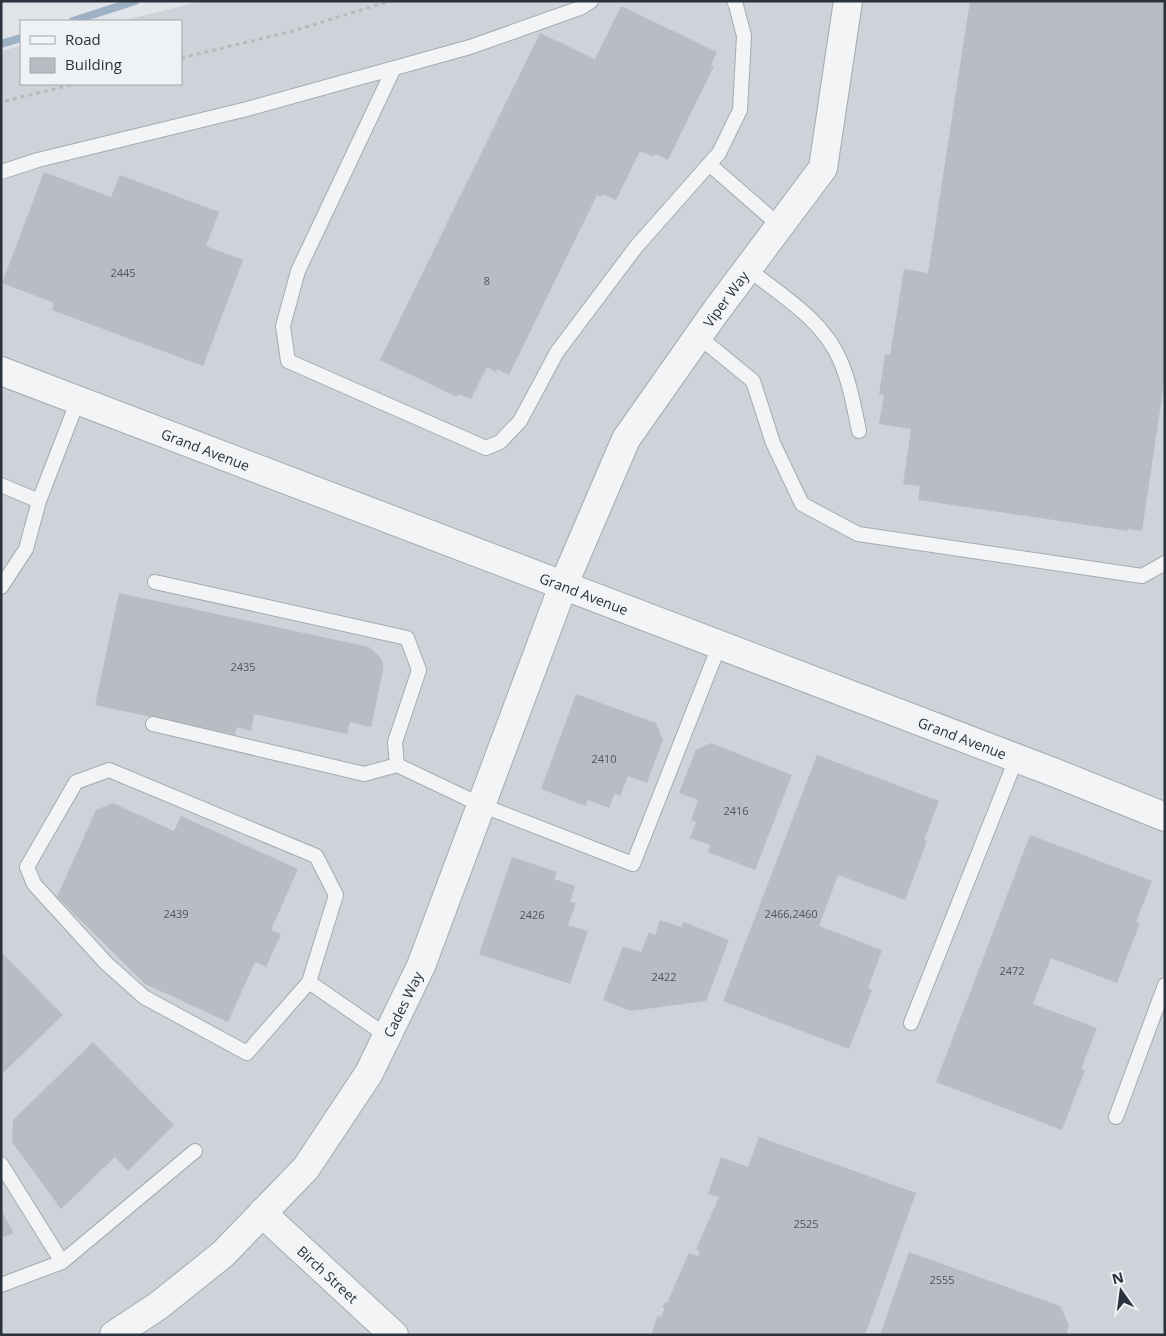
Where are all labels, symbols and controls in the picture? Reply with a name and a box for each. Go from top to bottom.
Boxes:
legend [20,20,182,85]
text: Road [65,29,101,49]
text: Building [65,54,122,74]
house number: 2445 [110,265,136,280]
street label: Viper Way [698,266,753,331]
house number: 8 [484,273,490,288]
street label: Grand Avenue [159,424,253,475]
street label: Grand Avenue [537,568,631,619]
house number: 2435 [230,659,256,674]
street label: Grand Avenue [916,712,1010,763]
house number: 2410 [591,751,617,766]
house number: 2416 [723,803,749,818]
house number: 2439 [163,906,189,921]
house number: 2466,2460 [764,906,818,921]
house number: 2426 [519,907,545,922]
house number: 2472 [999,963,1025,978]
street label: Cades Way [378,967,427,1040]
house number: 2422 [651,969,677,984]
house number: 2525 [793,1216,819,1231]
street label: Birch Street [294,1241,363,1307]
north arrow [1096,1266,1146,1316]
text: N [1110,1267,1126,1288]
house number: 2555 [929,1272,955,1287]

